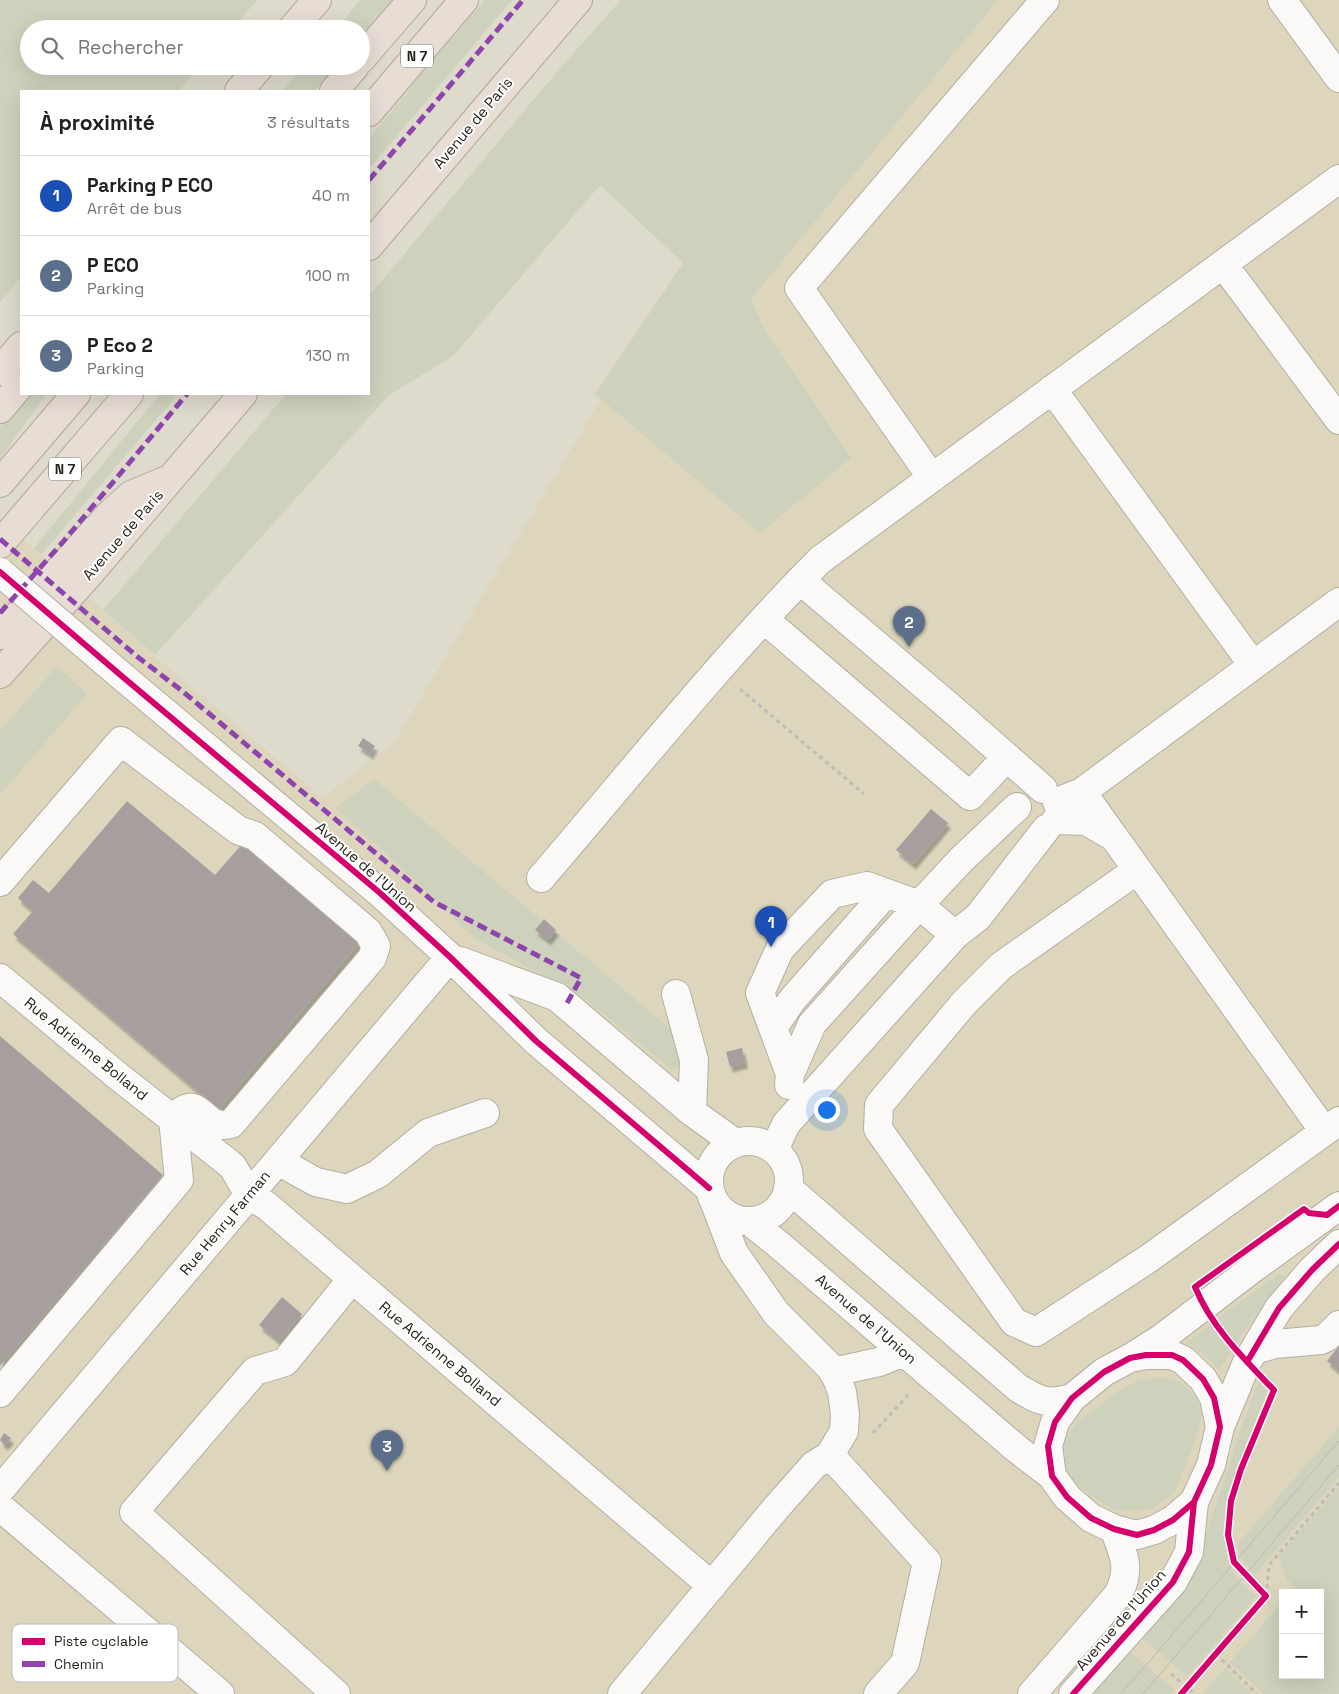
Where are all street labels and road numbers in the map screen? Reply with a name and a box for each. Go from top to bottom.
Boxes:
road number: N 7 [401,44,433,68]
street label: Avenue de Paris [429,73,517,172]
road number: N 7 [49,458,81,480]
street label: Avenue de Paris [78,485,167,584]
street label: Avenue de l'Union [312,817,421,916]
street label: Rue Adrienne Bolland [21,993,152,1104]
street label: Rue Henry Farman [175,1166,274,1279]
street label: Avenue de l'Union [812,1269,921,1368]
street label: Rue Adrienne Bolland [375,1297,505,1410]
street label: Avenue de l'Union [1071,1565,1170,1674]

